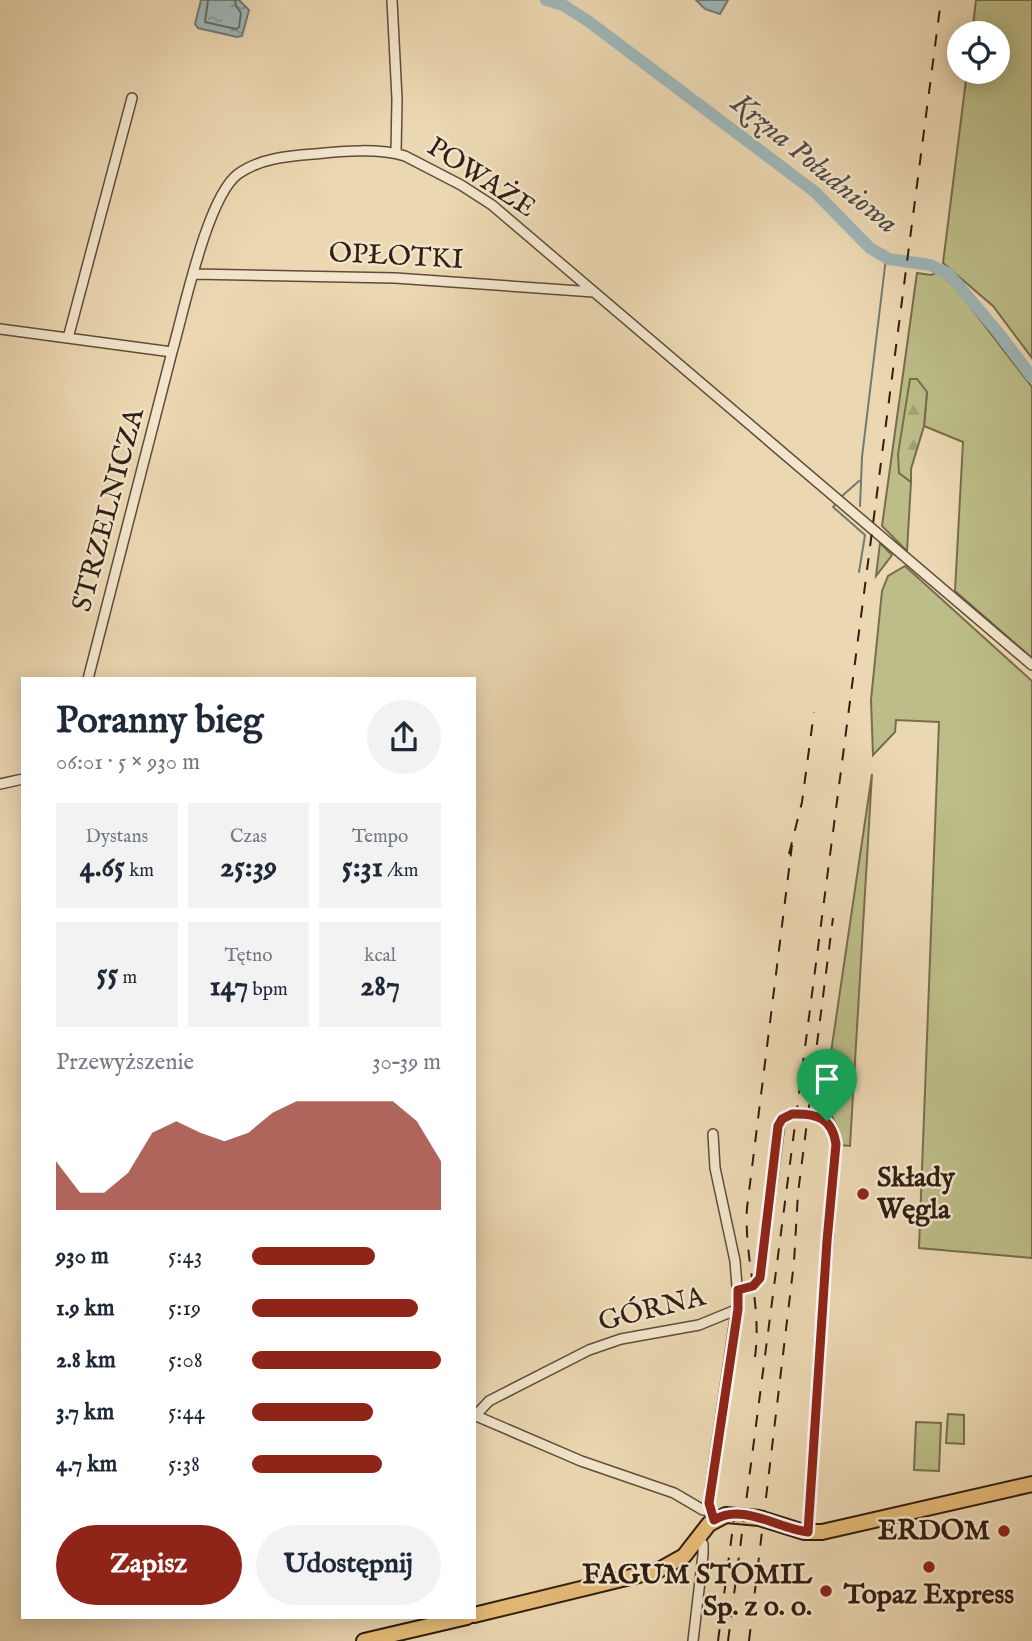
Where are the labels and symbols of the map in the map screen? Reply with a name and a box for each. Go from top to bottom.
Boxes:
water label: Krzna Południowa [722,84,905,243]
street label: POWAŻE [420,130,542,226]
street label: OPŁOTKI [328,236,464,278]
street label: STRZELNICZA [65,403,153,616]
pin [797,1049,857,1121]
place label: Składy Węgla [876,1161,956,1228]
marker: Składy Węgla [855,1186,871,1202]
street label: GÓRNA [595,1280,710,1340]
place label: ERDOM [878,1514,991,1549]
marker: ERDOM [996,1523,1012,1539]
place label: FAGUM STOMIL Sp. z o. o. [582,1558,813,1625]
marker: Topaz Express [921,1559,937,1575]
place label: Topaz Express [843,1578,1014,1613]
marker: FAGUM STOMIL Sp. z o. o. [818,1583,834,1599]

